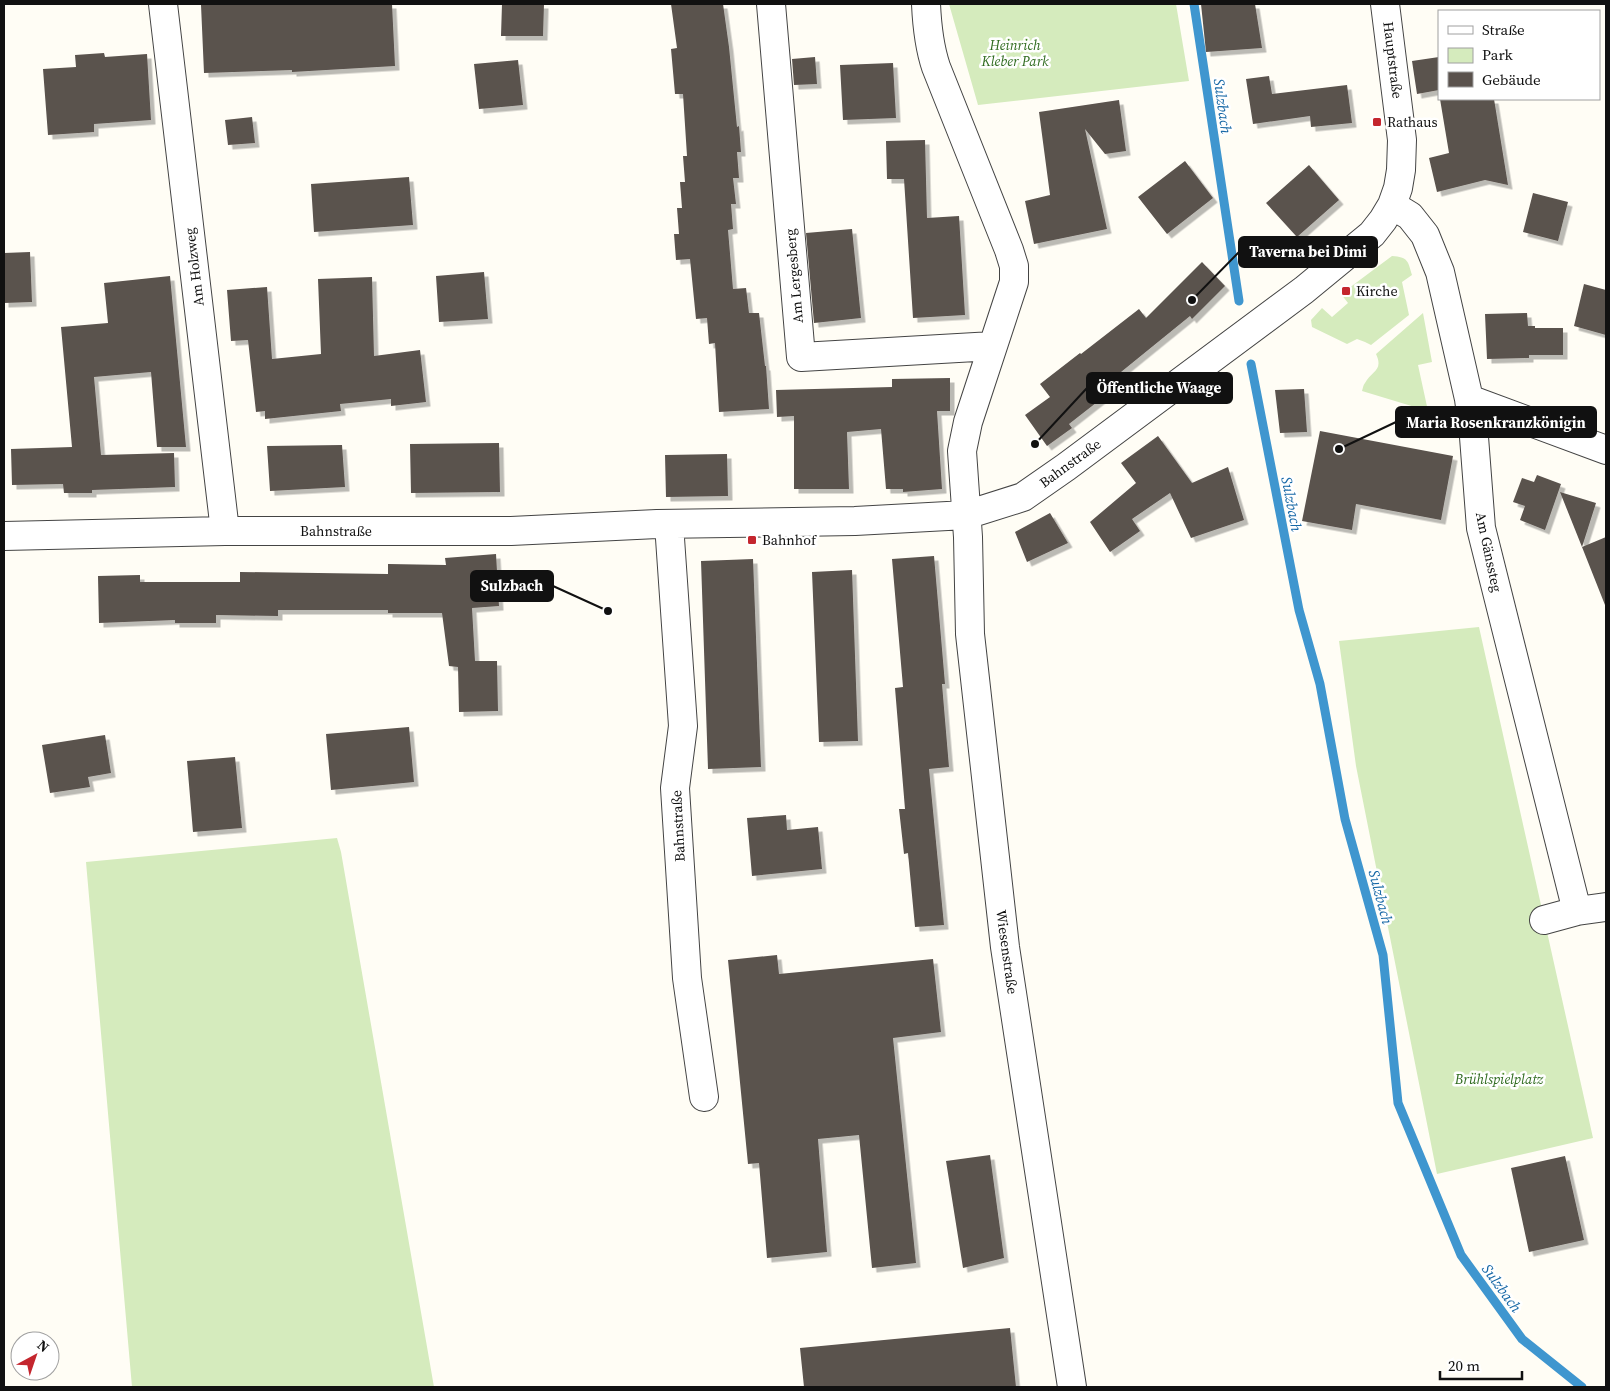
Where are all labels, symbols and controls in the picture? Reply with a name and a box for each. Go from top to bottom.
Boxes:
legend [1438,10,1600,100]
text: Straße [1482,19,1525,40]
street label: Hauptstraße [1378,20,1408,100]
park label: Heinrich Kleber Park [980,35,1049,71]
text: Park [1482,44,1514,65]
text: Gebäude [1482,69,1541,90]
water label: Sulzbach [1209,77,1237,135]
place label: Rathaus [1387,112,1438,132]
marker: Rathaus [1371,116,1383,128]
street label: Am Holzweg [179,227,209,307]
street label: Am Lergesberg [780,228,808,324]
callout: Taverna bei Dimi [1239,237,1377,267]
text: Taverna bei Dimi [1249,241,1367,262]
place label: Kirche [1356,281,1398,301]
marker: Kirche [1340,285,1352,297]
callout: Öffentliche Waage [1087,373,1232,403]
text: Öffentliche Waage [1097,377,1221,398]
callout: Maria Rosenkranzkönigin [1396,407,1596,437]
text: Maria Rosenkranzkönigin [1406,412,1586,433]
street label: Bahnstraße [1035,434,1105,492]
water label: Sulzbach [1276,475,1308,533]
street label: Am Gänssteg [1471,510,1507,594]
street label: Bahnstraße [300,521,372,541]
place label: Bahnhof [762,530,817,550]
marker: Bahnhof [746,534,758,546]
callout: Sulzbach [471,571,553,601]
text: Sulzbach [481,575,543,596]
street label: Bahnstraße [666,790,690,862]
water label: Sulzbach [1364,867,1398,927]
street label: Wiesenstraße [991,908,1023,996]
park label: Brühlspielplatz [1454,1069,1544,1089]
water label: Sulzbach [1477,1259,1527,1317]
north arrow [10,1331,60,1381]
text: N [33,1335,54,1357]
scale bar [1440,1348,1522,1380]
text: 20 m [1448,1355,1480,1376]

